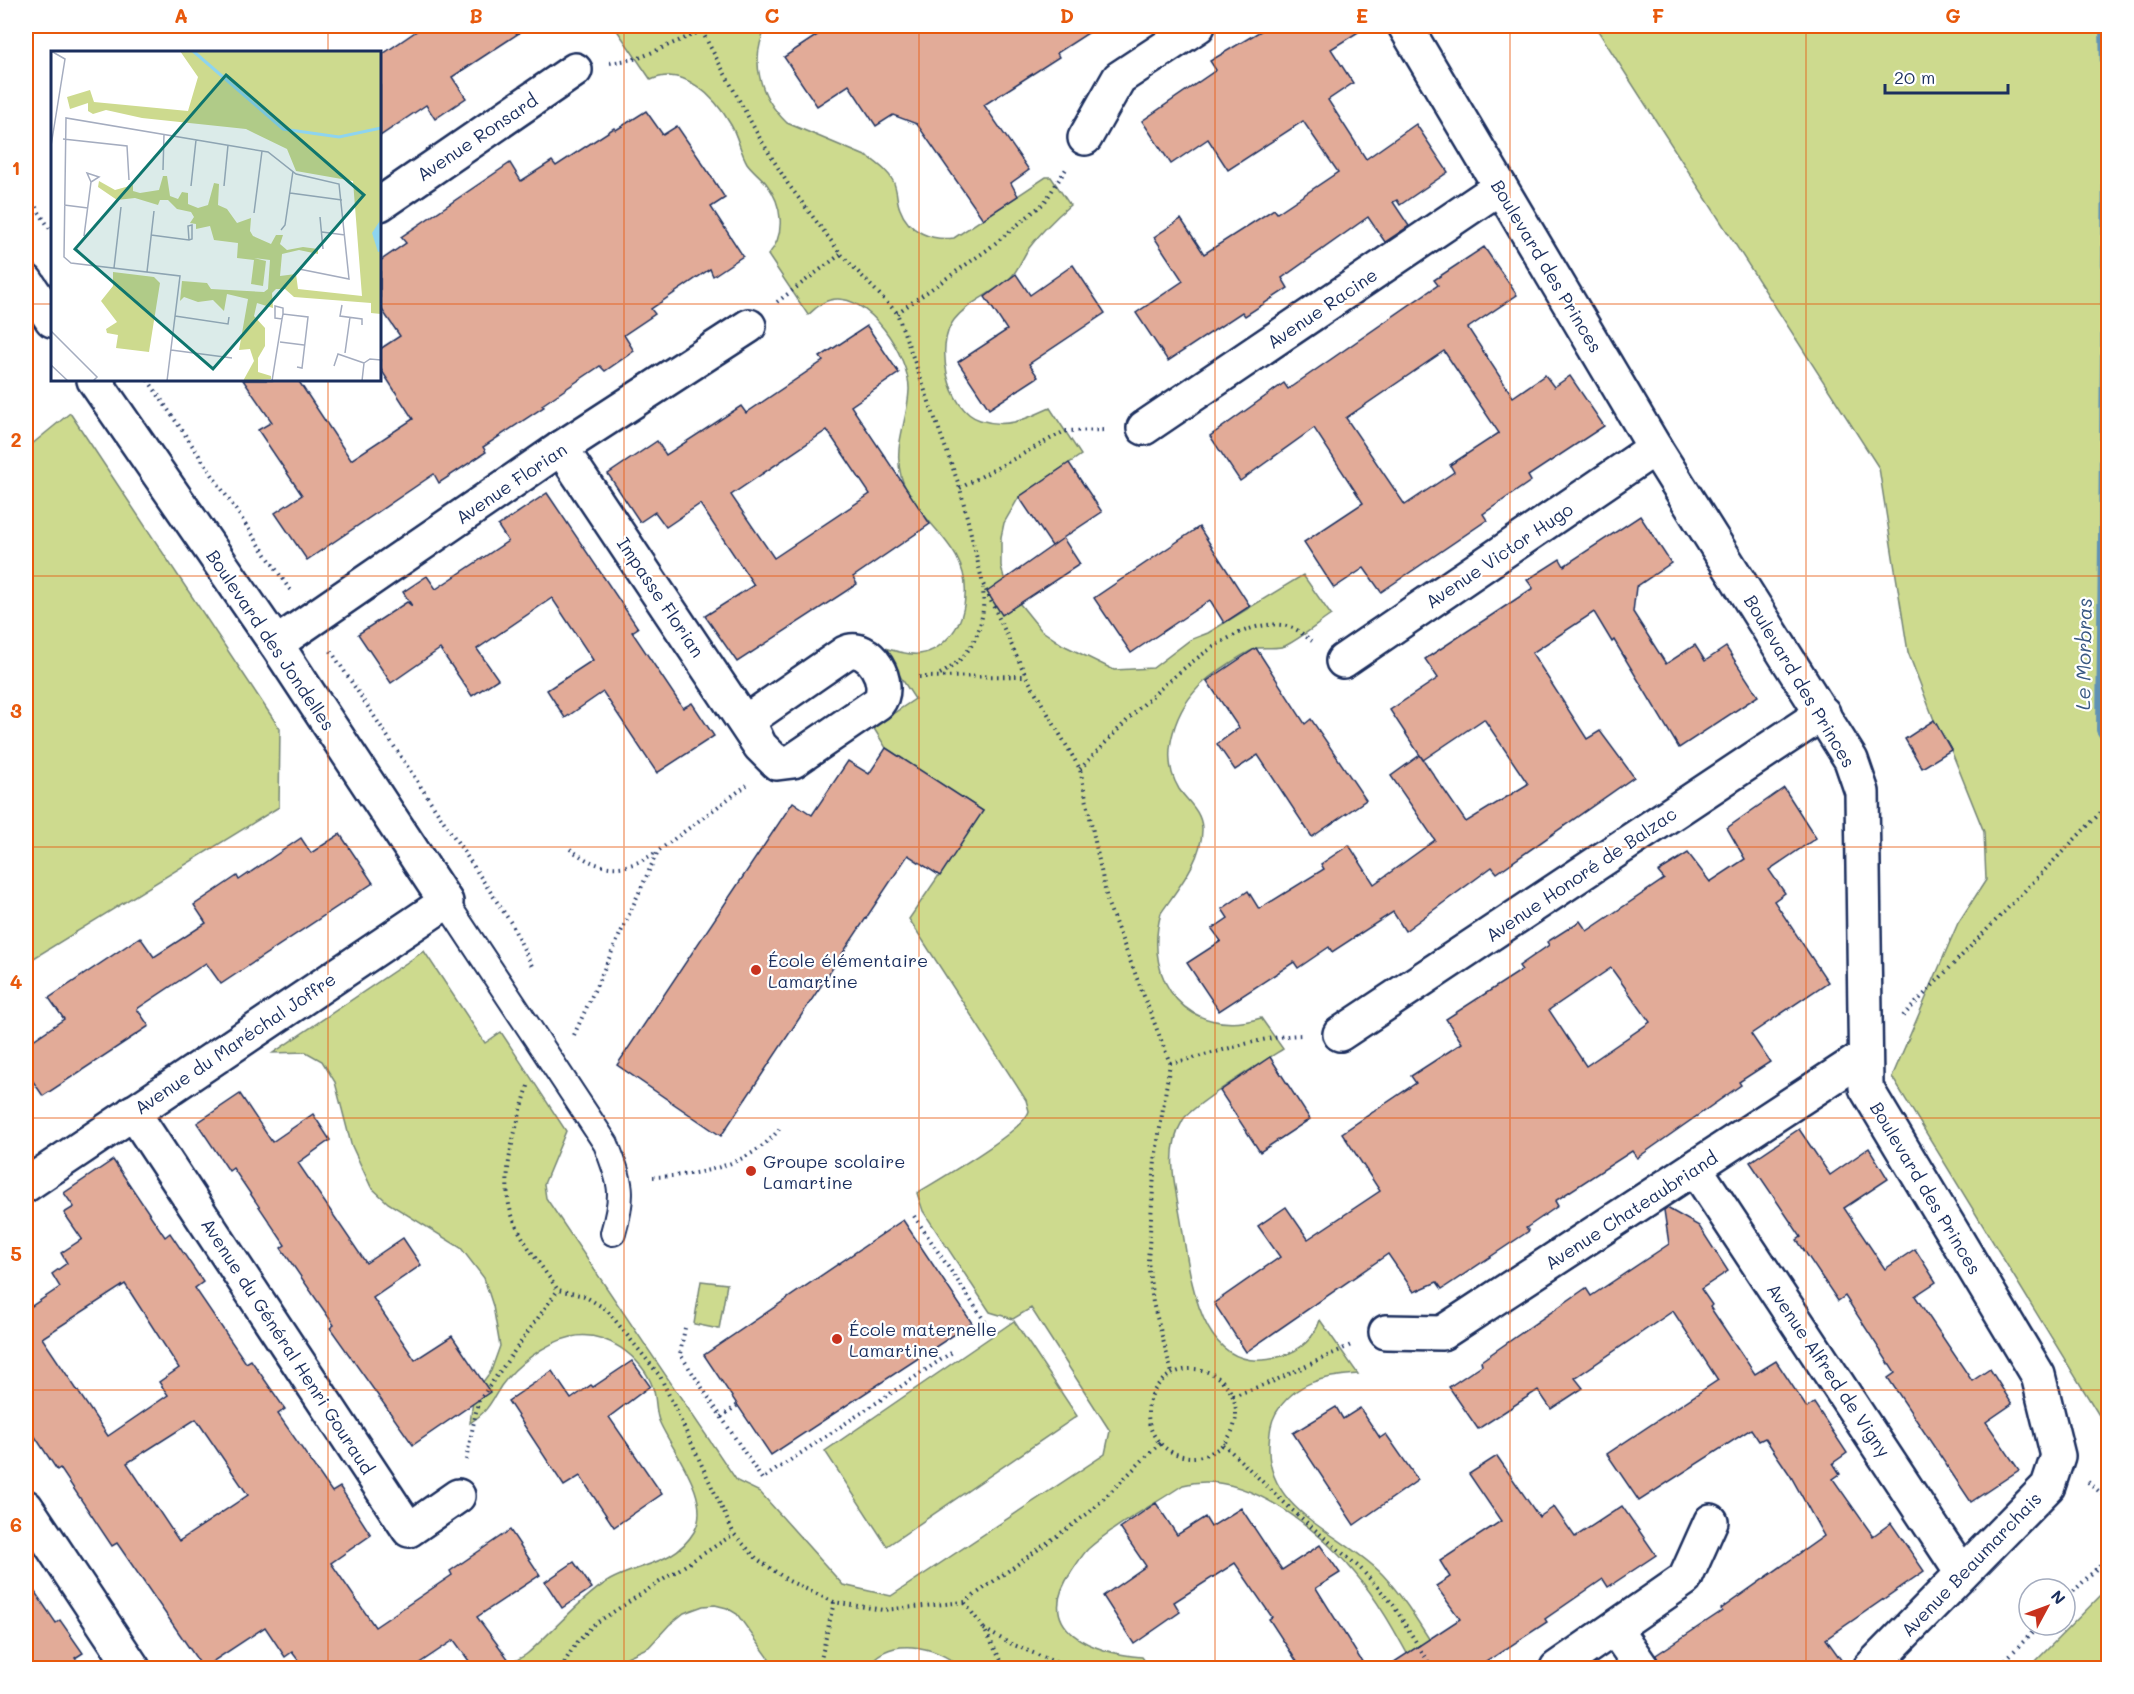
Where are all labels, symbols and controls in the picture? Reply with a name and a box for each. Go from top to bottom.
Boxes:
text: A [174,2,188,28]
text: B [469,2,483,28]
text: C [765,2,780,28]
text: D [1060,2,1074,28]
text: E [1356,2,1368,28]
text: F [1652,2,1665,28]
text: G [1945,2,1961,28]
inset map [51,51,381,381]
scale bar [1885,57,2008,95]
text: 20 m [1894,65,1935,89]
street label: Avenue Ronsard [412,88,542,186]
text: 1 [12,154,20,180]
street label: Boulevard des Princes [1486,175,1608,357]
street label: Avenue Racine [1262,262,1382,354]
text: 2 [10,426,22,452]
street label: Avenue Florian [451,437,571,529]
street label: Avenue Victor Hugo [1421,497,1578,613]
street label: Impasse Florian [612,532,710,662]
street label: Boulevard des Jondelles [201,545,341,735]
street label: Boulevard des Princes [1739,590,1861,772]
water label: Le Morbras [2069,598,2097,710]
text: 3 [10,697,22,723]
street label: Avenue Honoré de Balzac [1481,801,1681,947]
place label: École élémentaire Lamartine [768,948,928,993]
marker: École élémentaire Lamartine [749,963,763,977]
street label: Avenue du Maréchal Joffre [130,967,340,1119]
text: 4 [10,968,23,994]
street label: Boulevard des Princes [1865,1097,1987,1279]
street label: Avenue Chateaubriand [1540,1145,1722,1275]
place label: Groupe scolaire Lamartine [763,1149,905,1194]
marker: Groupe scolaire Lamartine [744,1164,758,1178]
street label: Avenue du Général Henri Gouraud [196,1213,380,1479]
text: 5 [10,1240,22,1266]
street label: Avenue Alfred de Vigny [1762,1278,1896,1462]
place label: École maternelle Lamartine [849,1317,997,1362]
marker: École maternelle Lamartine [830,1332,844,1346]
street label: Avenue Beaumarchais [1896,1487,2046,1641]
text: 6 [10,1511,22,1537]
north arrow [2017,1577,2077,1637]
text: N [2047,1585,2071,1608]

